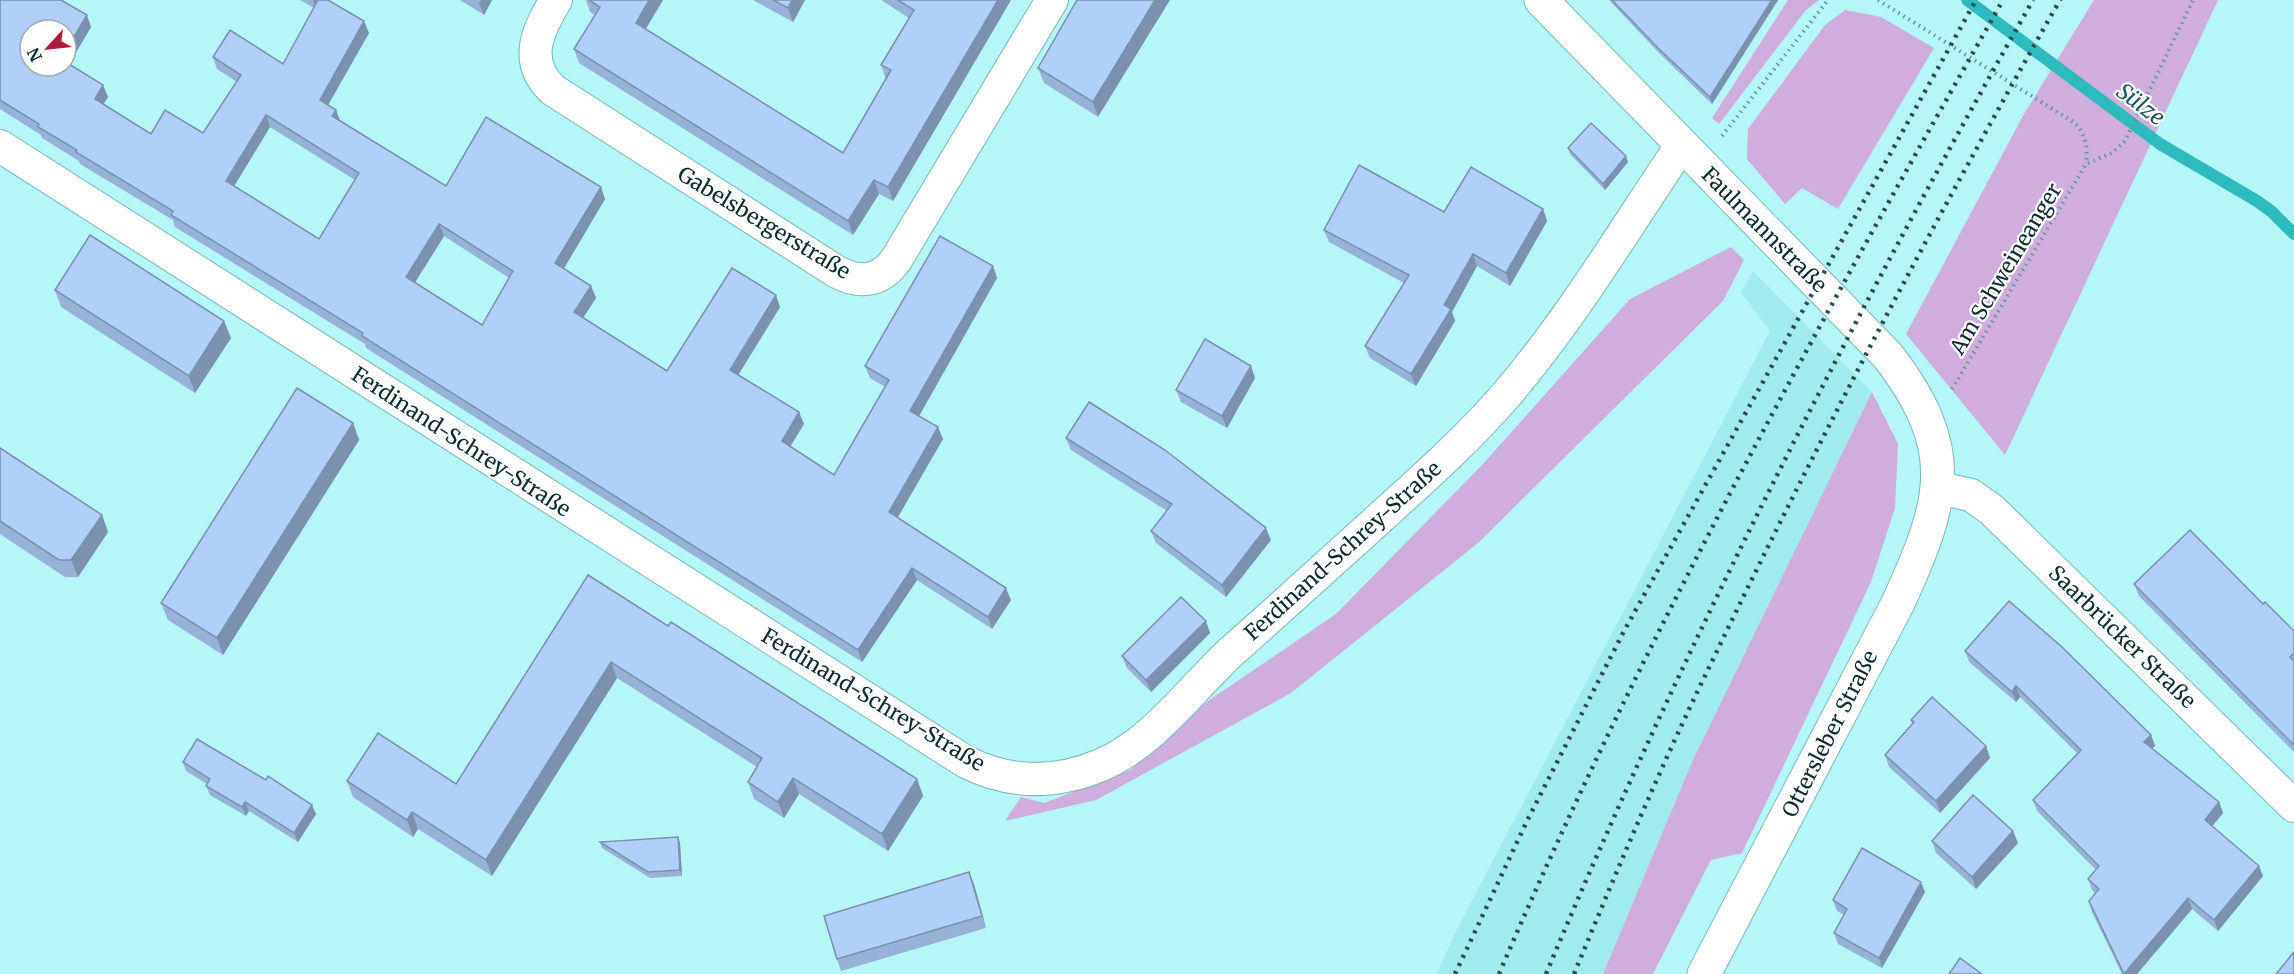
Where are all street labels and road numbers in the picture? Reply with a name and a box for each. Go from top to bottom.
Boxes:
street label: Gabelsbergerstraße [673,160,856,285]
street label: Faulmannstraße [1696,161,1833,298]
street label: Am Schweineanger [1943,178,2067,360]
street label: Ferdinand-Schrey-Straße [347,361,576,523]
street label: Ferdinand-Schrey-Straße [1239,455,1447,646]
street label: Saarbrücker Straße [2043,559,2202,714]
street label: Ferdinand-Schrey-Straße [757,622,990,777]
street label: Ottersleber Straße [1776,646,1883,822]

